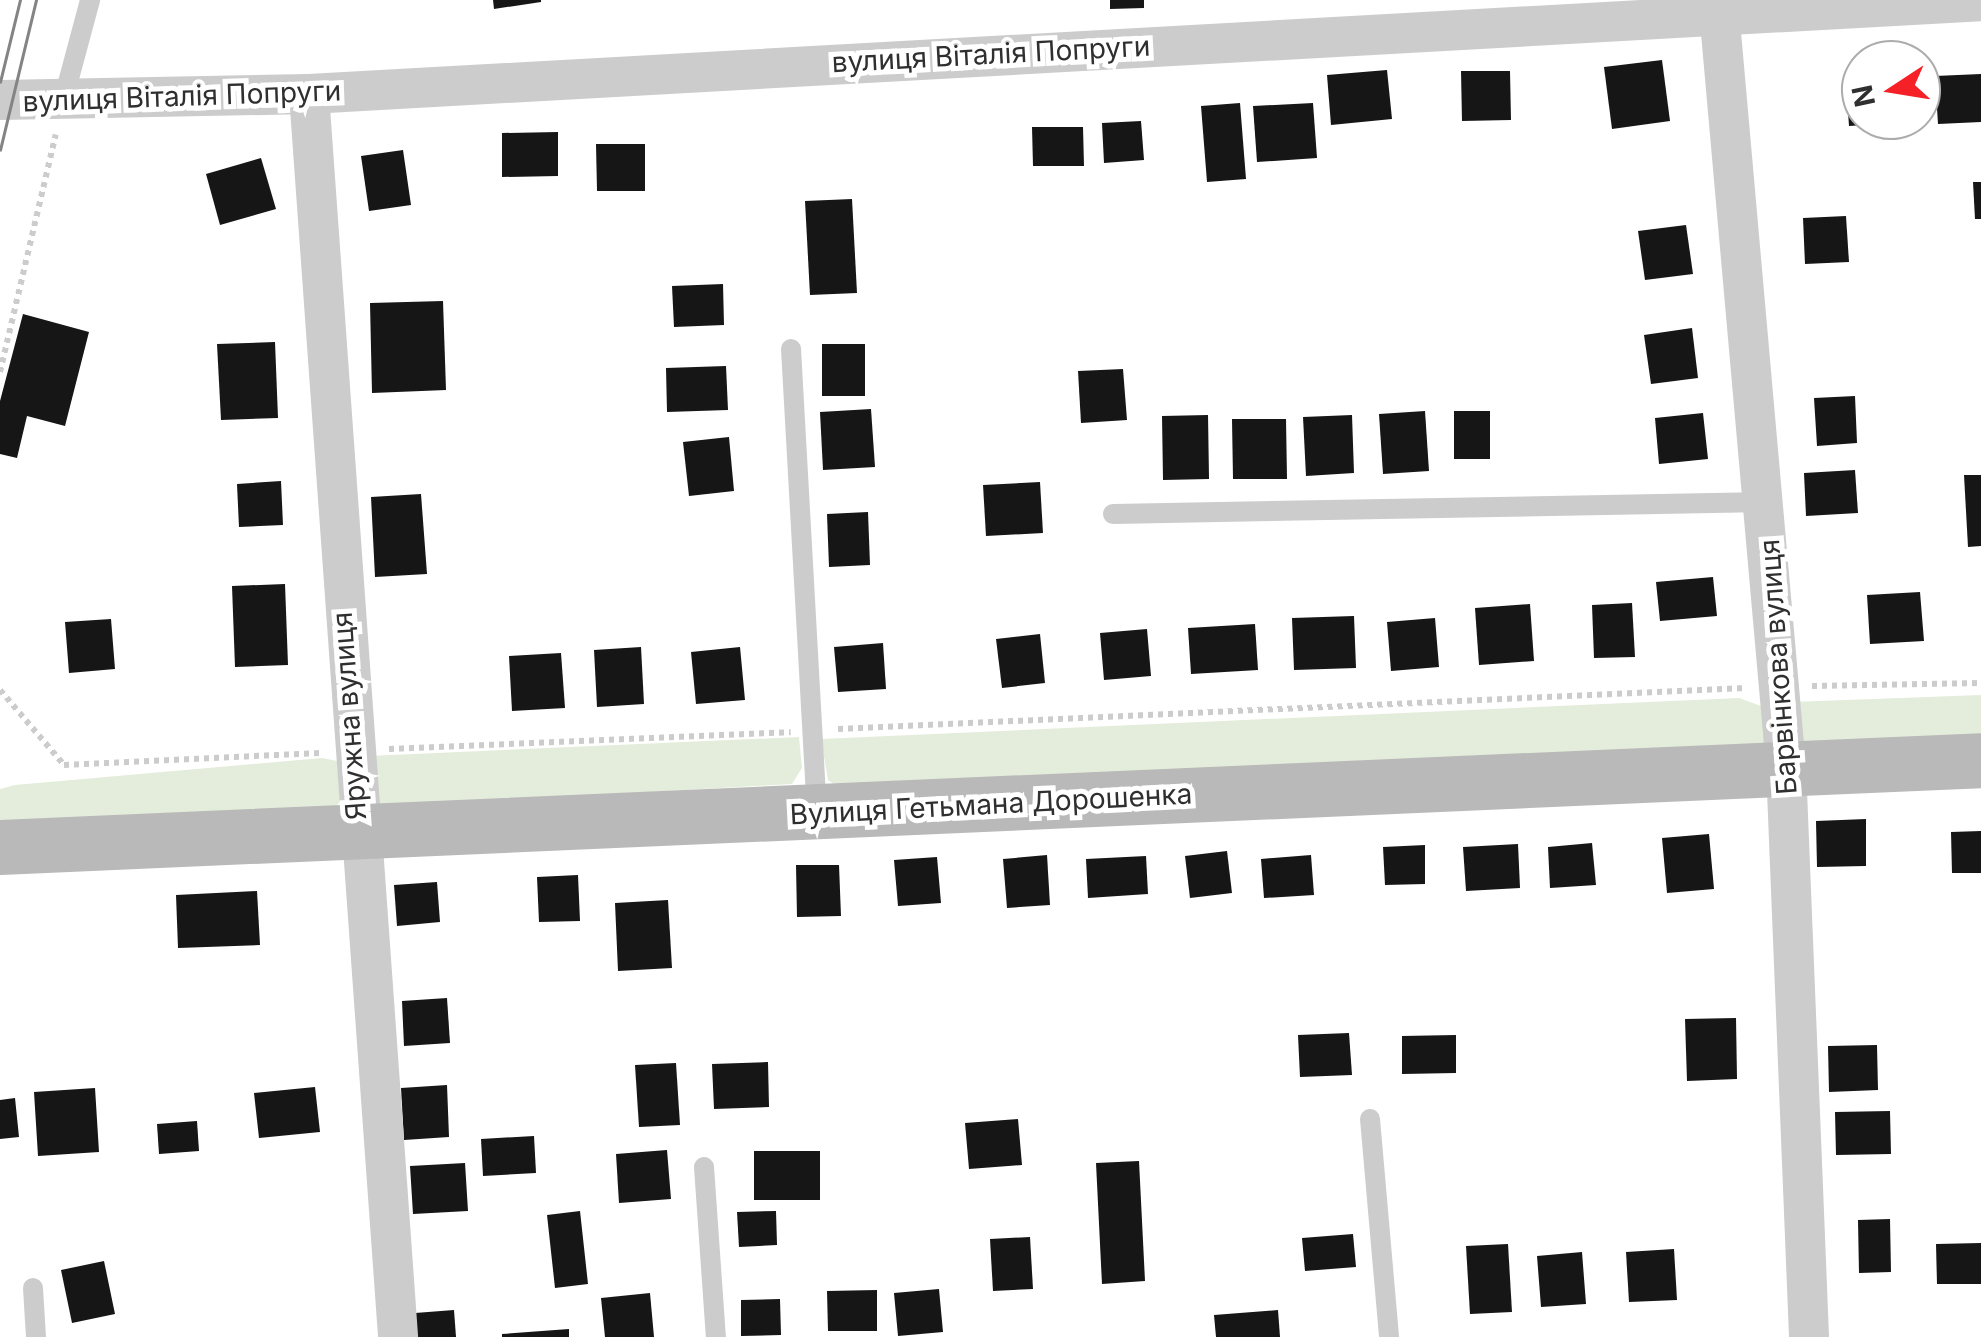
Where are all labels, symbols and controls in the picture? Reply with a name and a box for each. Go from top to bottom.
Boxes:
street label: вулиця Віталія Попруги [831,29,1151,79]
north arrow [1841,40,1941,140]
street label: вулиця Віталія Попруги [22,74,342,118]
text: N [1845,82,1882,110]
street label: Барвінкова вулиця [1752,538,1804,796]
street label: Яружна вулиця [325,611,373,821]
street label: Вулиця Гетьмана Дорошенка [789,777,1193,831]

